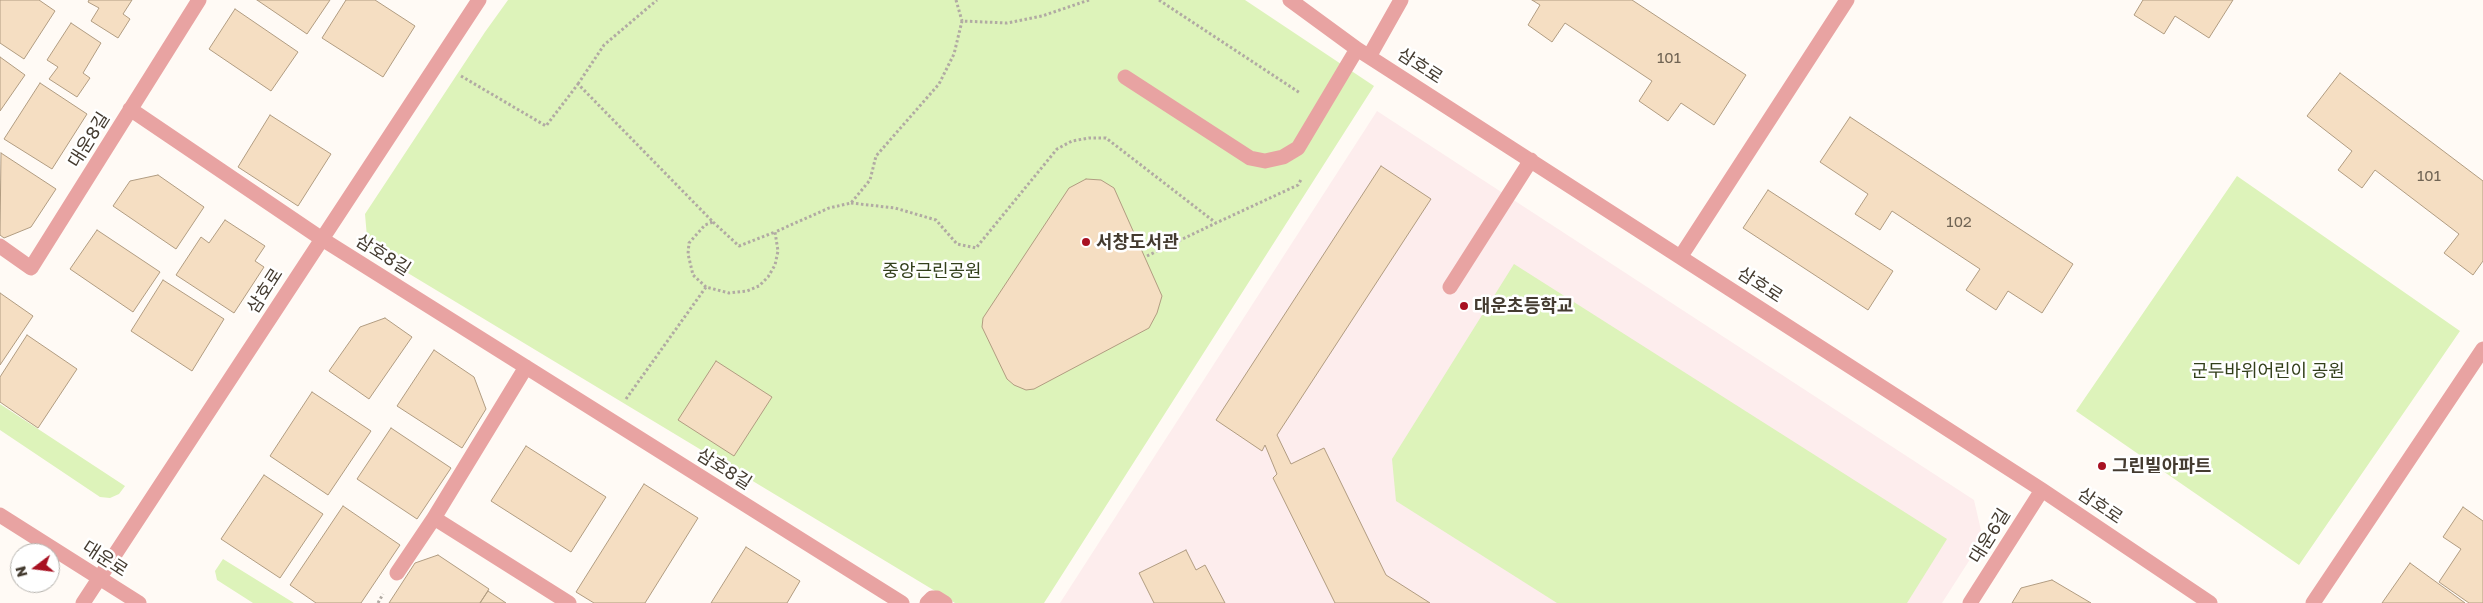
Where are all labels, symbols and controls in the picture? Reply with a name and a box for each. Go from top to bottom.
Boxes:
street label: 삼호로 [1393,43,1447,89]
house number: 101 [1657,49,1681,67]
street label: 대운8길 [64,109,114,171]
house number: 101 [2417,167,2441,185]
house number: 102 [1946,213,1972,231]
street label: 삼호8길 [352,230,414,280]
place label: 서창도서관 [1096,231,1179,253]
marker: 서창도서관 [1080,236,1092,248]
park label: 중앙근린공원 [882,260,982,282]
street label: 삼호로 [1733,262,1787,308]
street label: 삼호로 [242,264,288,318]
place label: 대운초등학교 [1474,295,1573,317]
marker: 대운초등학교 [1458,300,1470,312]
park label: 군두바위어린이 공원 [2191,360,2345,382]
street label: 삼호8길 [693,444,755,494]
place label: 그린빌아파트 [2112,455,2211,477]
marker: 그린빌아파트 [2096,460,2108,472]
street label: 삼호로 [2073,483,2127,529]
street label: 대운6길 [1965,505,2015,567]
street label: 대운로 [78,536,132,582]
north arrow [10,543,60,593]
text: N [11,564,31,579]

